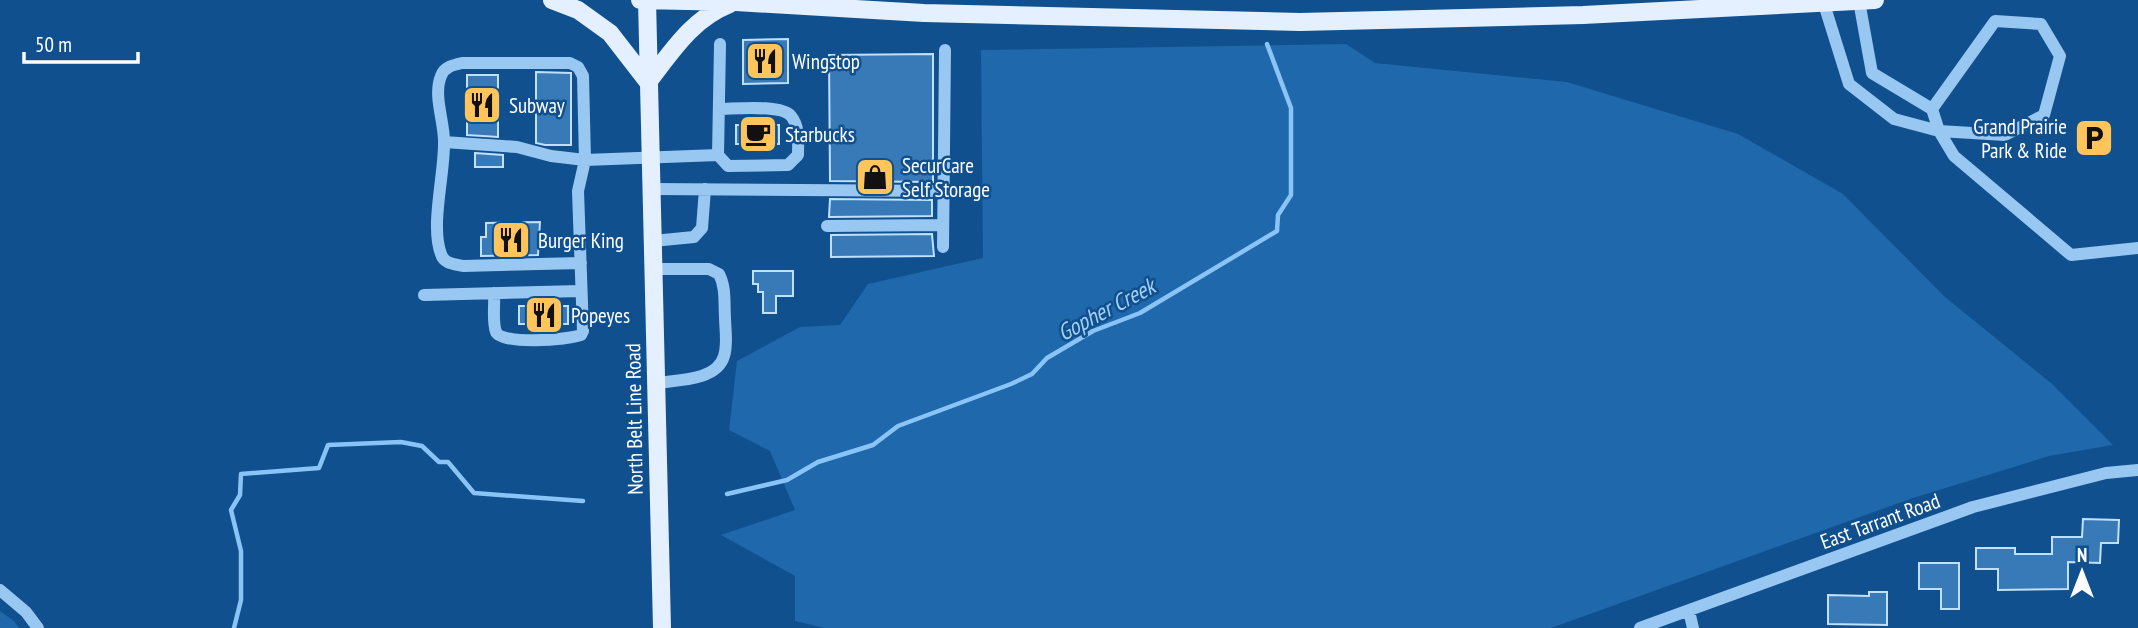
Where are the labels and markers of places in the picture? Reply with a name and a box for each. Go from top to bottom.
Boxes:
restaurant icon: Wingstop [744,40,786,82]
place label: Wingstop [792,48,860,75]
restaurant icon: Subway [461,84,503,126]
place label: Subway [509,92,565,119]
cafe icon: Starbucks [737,113,779,155]
place label: Grand Prairie Park & Ride [1973,113,2067,164]
parking icon: Grand Prairie Park & Ride [2073,117,2115,159]
place label: Starbucks [785,121,855,148]
place label: SecurCare Self Storage [902,152,990,203]
shop icon: SecurCare Self Storage [854,156,896,198]
restaurant icon: Burger King [490,219,532,261]
place label: Burger King [538,227,624,254]
restaurant icon: Popeyes [523,294,565,336]
place label: Popeyes [571,302,630,329]

